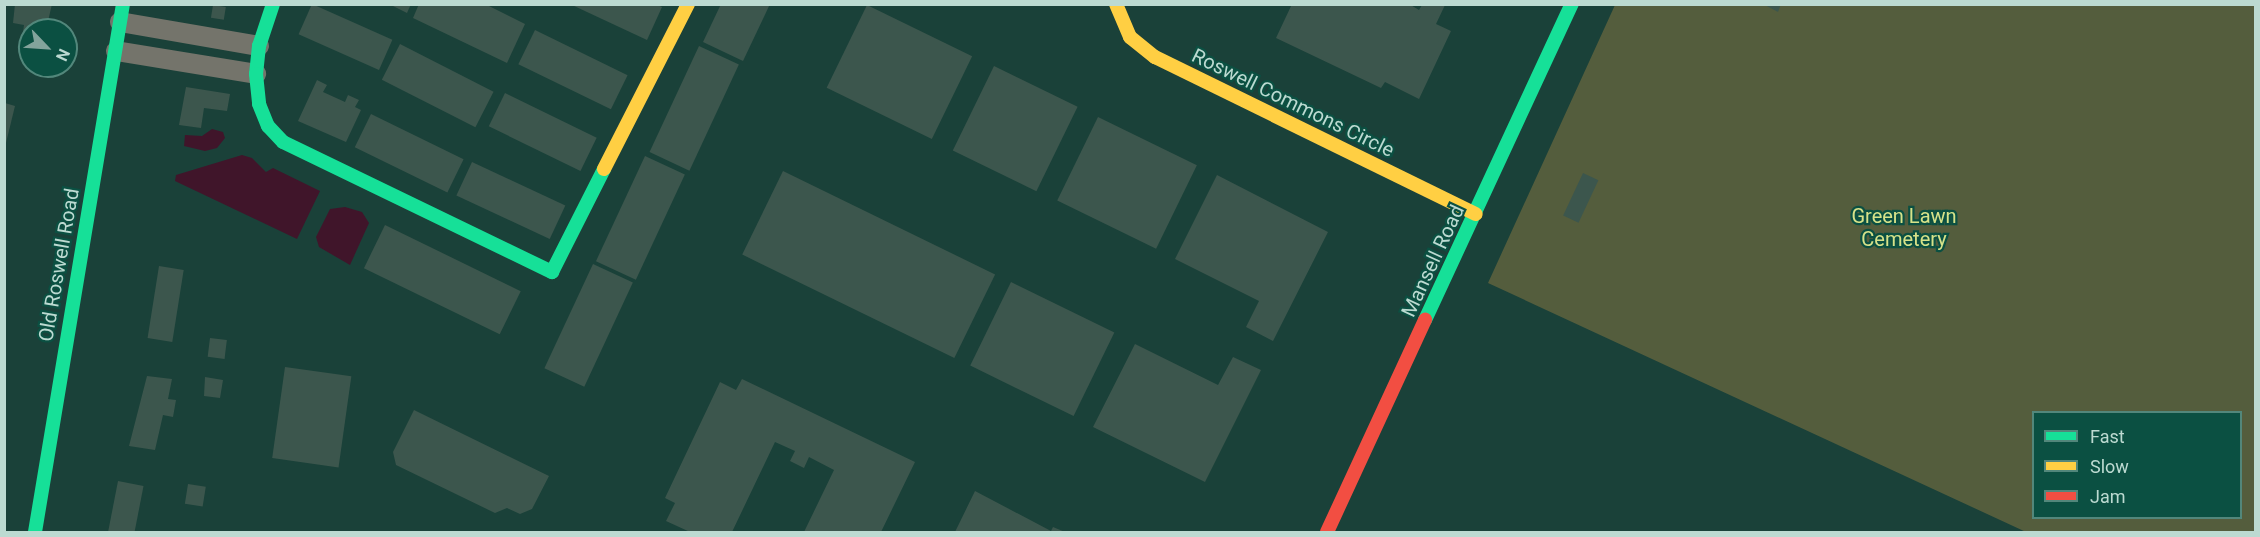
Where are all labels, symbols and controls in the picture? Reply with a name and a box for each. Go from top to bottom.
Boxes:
north arrow [18,18,78,78]
street label: Roswell Commons Circle [1188,44,1398,162]
text: N [52,46,74,64]
street label: Old Roswell Road [34,187,84,343]
street label: Mansell Road [1397,201,1469,321]
park label: Green Lawn Cemetery [1851,205,1957,252]
legend [2032,411,2242,519]
text: Fast [2090,426,2125,447]
text: Slow [2090,456,2129,477]
text: Jam [2090,486,2126,507]

